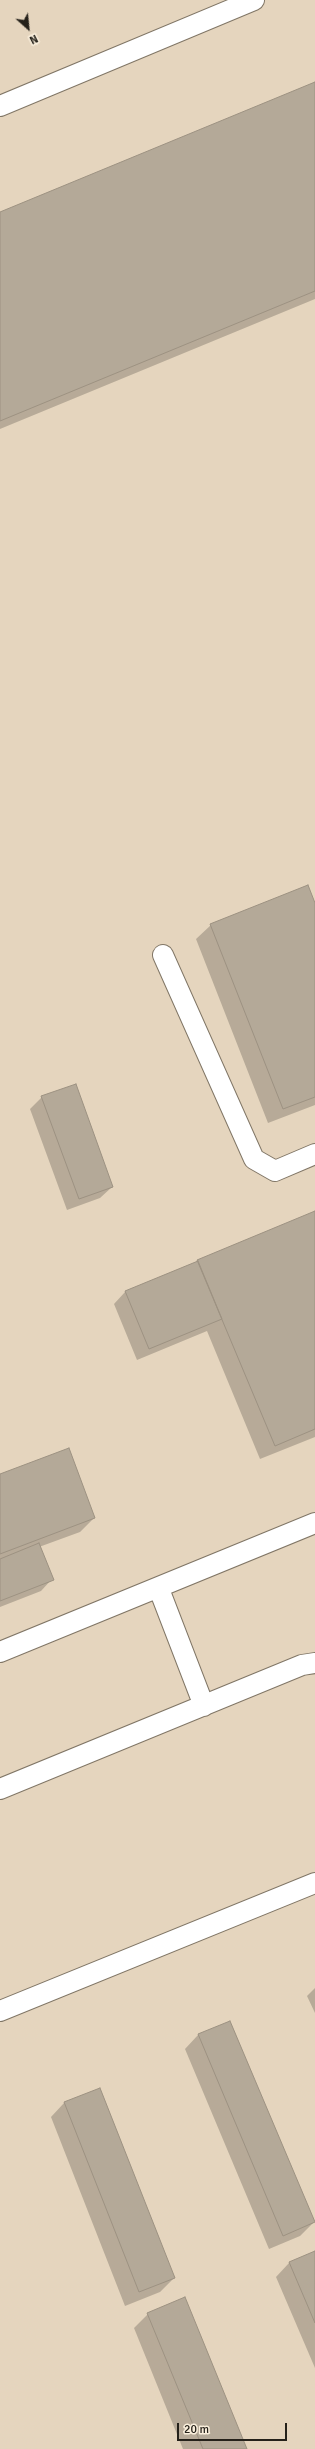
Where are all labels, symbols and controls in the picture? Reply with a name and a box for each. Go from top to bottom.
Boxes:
north arrow [8,8,48,48]
text: N [27,32,40,47]
scale bar [179,2415,289,2441]
text: 20 m [184,2422,209,2437]

